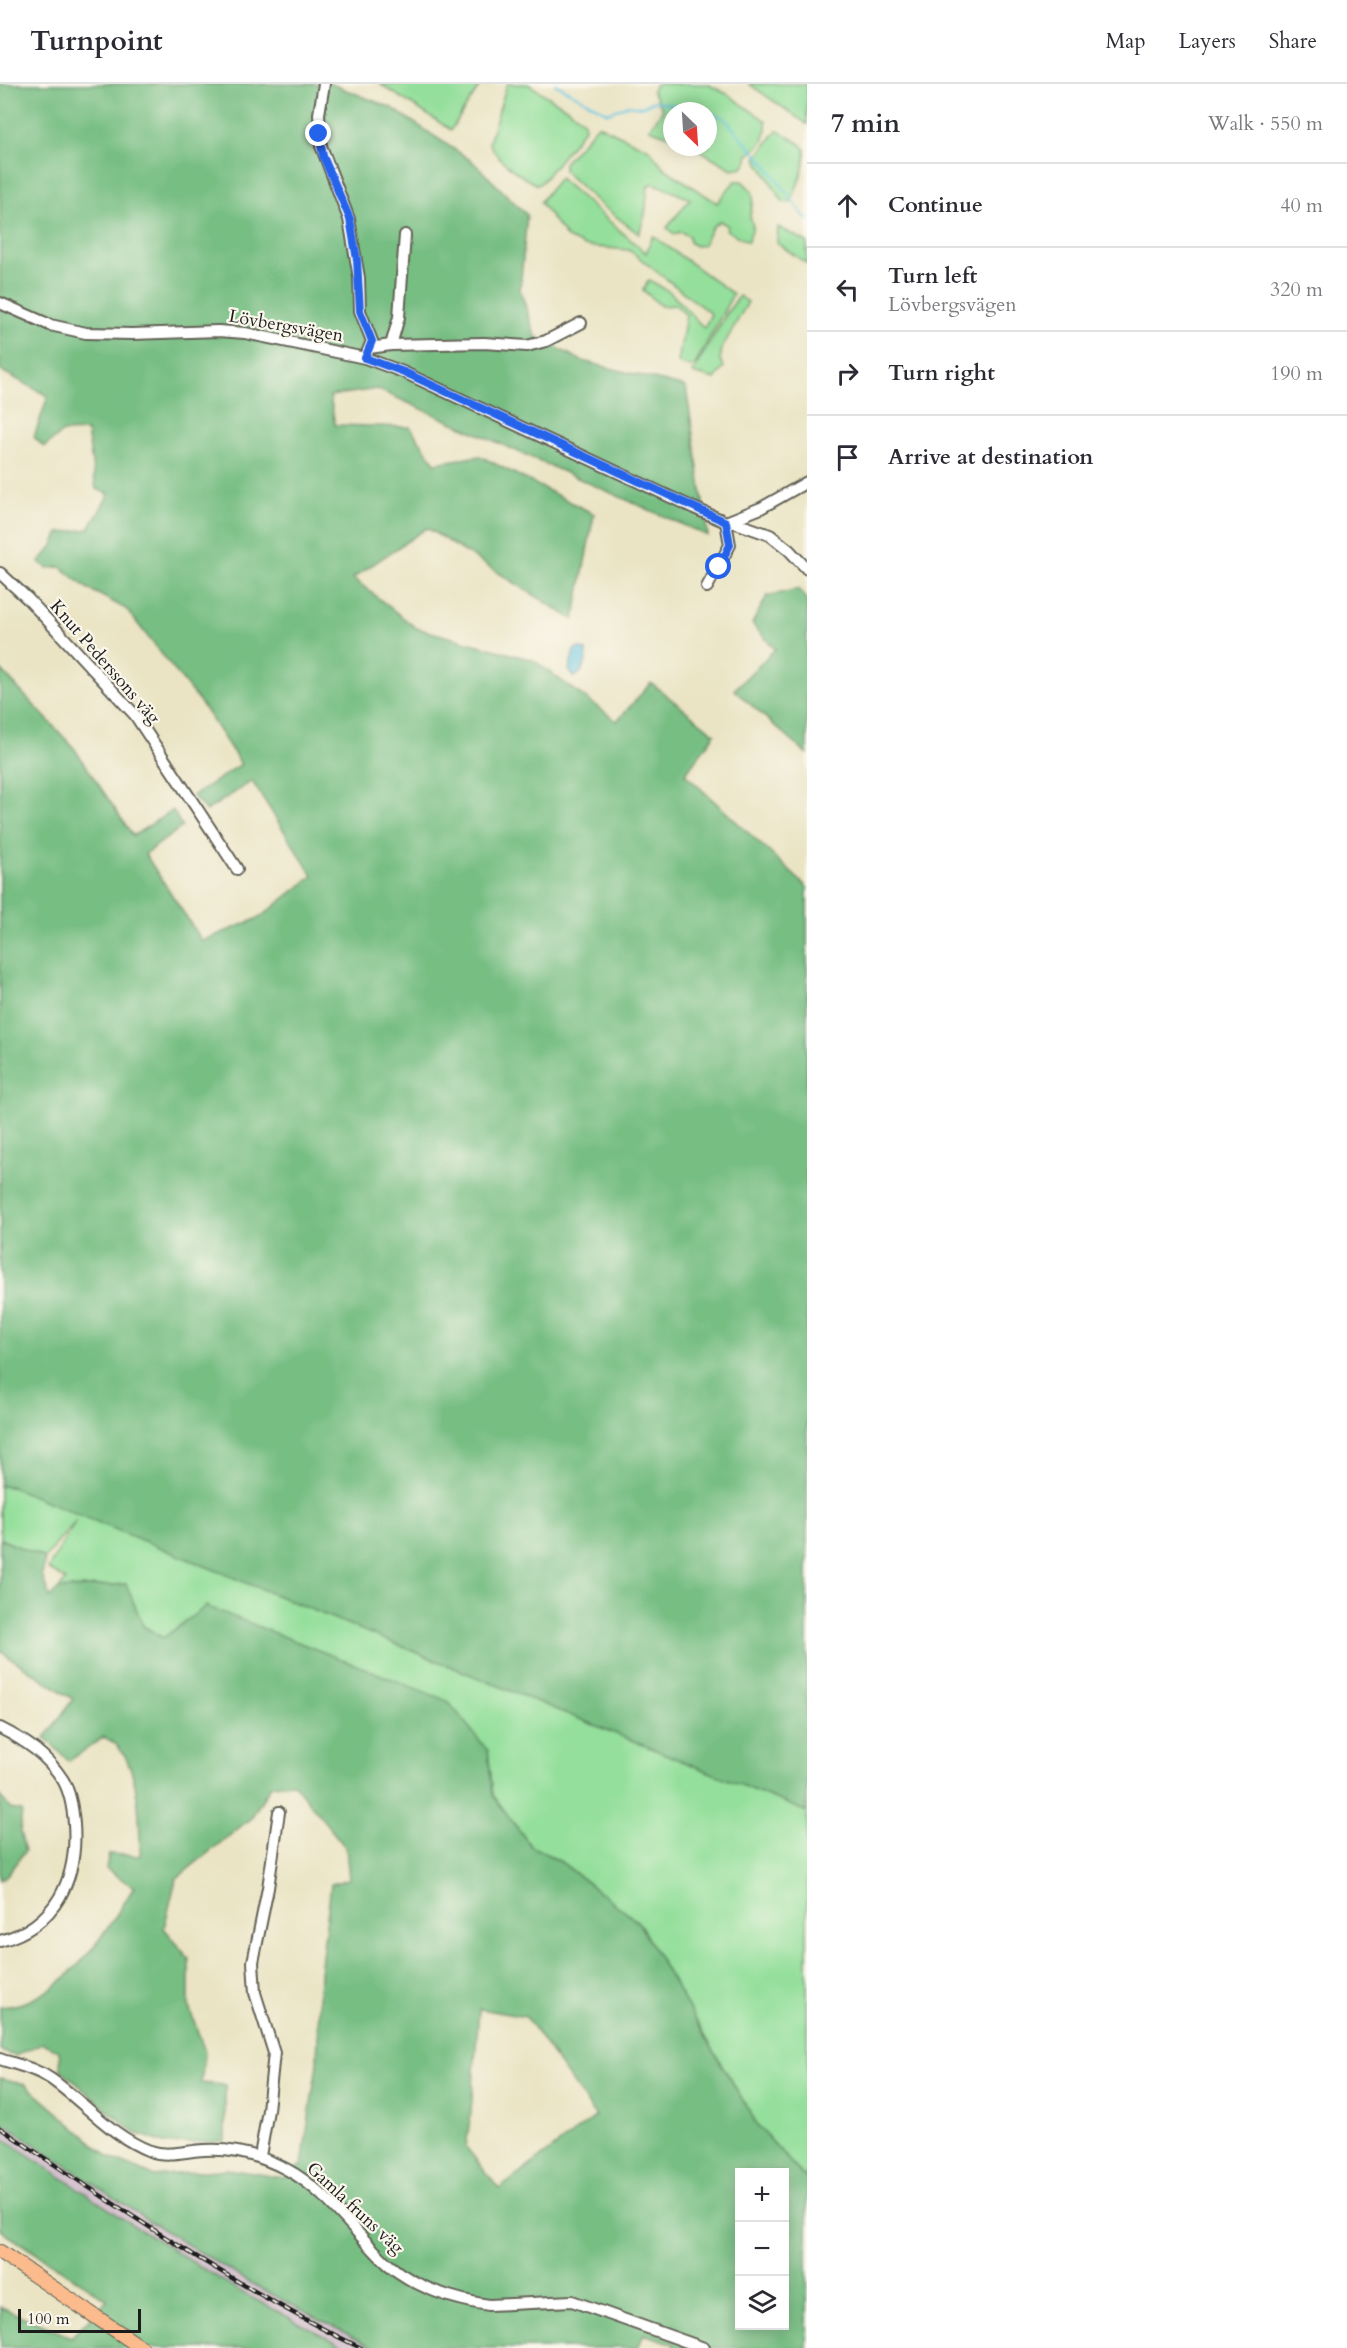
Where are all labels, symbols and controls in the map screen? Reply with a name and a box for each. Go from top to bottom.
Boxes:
text: Turnpoint [30,22,163,60]
text: Map [1106,27,1146,56]
text: Layers [1179,27,1236,56]
text: Share [1269,27,1317,56]
north arrow [663,102,717,156]
text: 7 min [831,106,900,141]
text: Walk · 550 m [1208,110,1323,137]
route end [305,120,331,146]
icon: ahead [831,189,864,222]
text: Continue [888,190,983,220]
text: 40 m [1280,192,1323,219]
text: Turn left [888,261,977,291]
icon: left [831,273,864,306]
text: 320 m [1270,276,1323,303]
text: Lövbergsvägen [888,291,1017,318]
street label: Lövbergsvägen [227,304,346,348]
icon: right [831,357,864,390]
text: Turn right [888,358,995,388]
text: 190 m [1270,360,1323,387]
icon: arrive [831,441,864,474]
text: Arrive at destination [888,442,1093,472]
route start [705,553,731,579]
street label: Knut Pederssons väg [44,595,167,730]
street label: Gamla fruns väg [301,2156,410,2260]
map controls [735,2168,789,2330]
button: + [735,2168,789,2222]
button: − [735,2222,789,2276]
button: layers [735,2276,789,2330]
scale bar [18,2306,141,2334]
text: 100 m [27,2308,69,2330]

